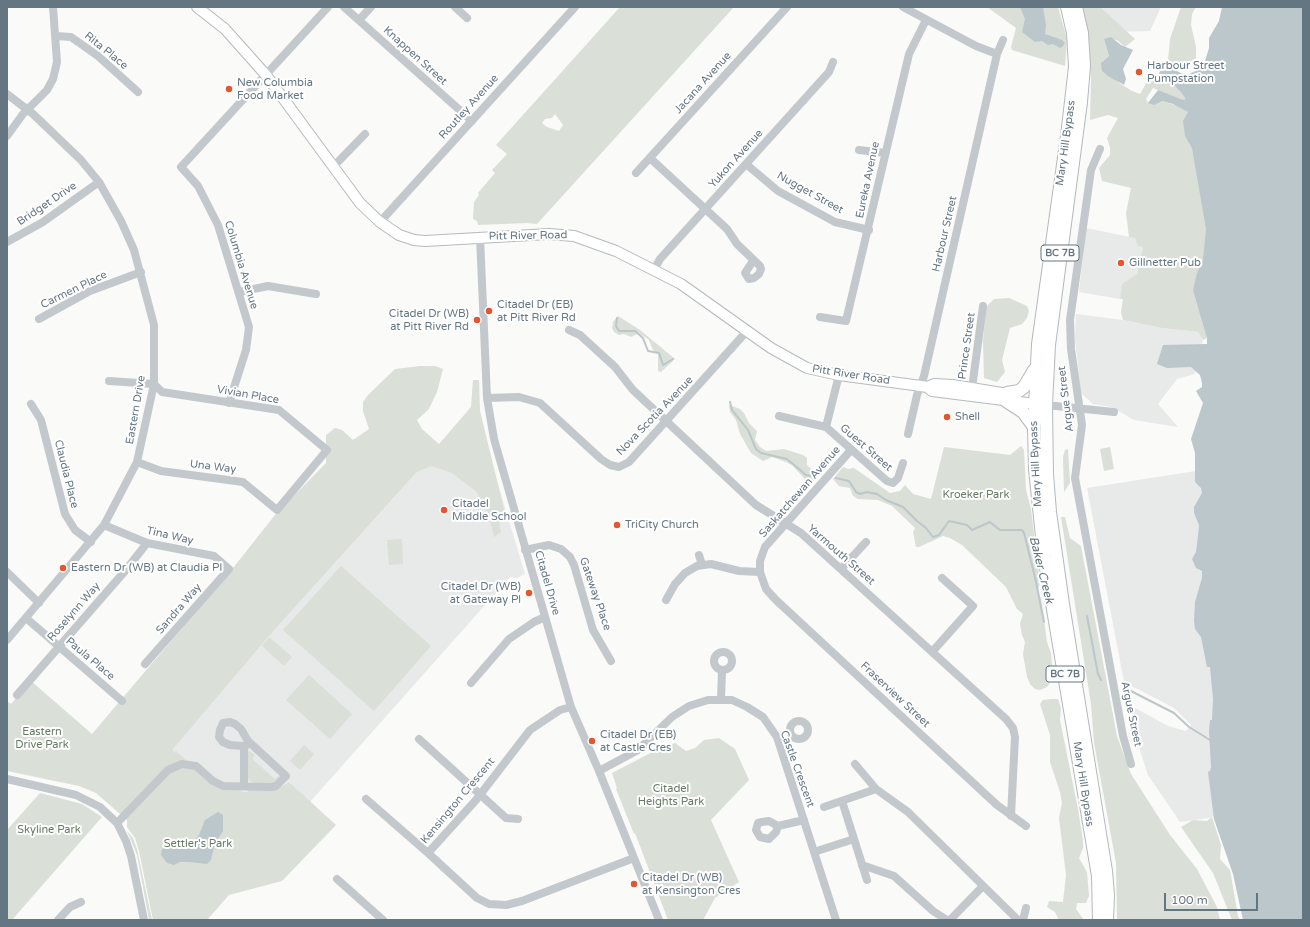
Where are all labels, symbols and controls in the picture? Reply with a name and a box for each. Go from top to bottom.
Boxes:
street label: Knappen Street [380,24,450,88]
street label: Rita Place [82,29,130,73]
street label: Jacana Avenue [672,49,734,117]
place label: Harbour Street Pumpstation [1147,59,1225,85]
marker: Harbour Street Pumpstation [1134,67,1144,77]
street label: Routley Avenue [437,72,501,142]
place label: New Columbia Food Market [237,76,313,102]
marker: New Columbia Food Market [224,84,234,94]
street label: Mary Hill Bypass [1053,99,1079,187]
street label: Yukon Avenue [706,127,766,191]
street label: Eureka Avenue [853,140,883,220]
street label: Nugget Street [774,169,846,217]
street label: Bridget Drive [15,179,79,229]
street label: Harbour Street [930,195,960,273]
street label: Columbia Avenue [221,219,261,311]
street label: Pitt River Road [489,229,567,243]
road number: BC 7B [1041,245,1079,261]
place label: Gillnetter Pub [1129,256,1201,270]
marker: Gillnetter Pub [1116,258,1126,268]
street label: Carmen Place [39,268,109,312]
place label: Citadel Dr (EB) at Pitt River Rd [497,298,576,324]
marker: Citadel Dr (EB) at Pitt River Rd [484,306,494,316]
place label: Citadel Dr (WB) at Pitt River Rd [389,307,469,333]
street label: Prince Street [956,312,978,380]
marker: Citadel Dr (WB) at Pitt River Rd [472,315,482,325]
street label: Pitt River Road [811,362,891,388]
street label: Argue Street [1055,365,1077,433]
street label: Nova Scotia Avenue [614,374,696,458]
street label: Eastern Drive [123,375,149,445]
street label: Vivian Place [216,383,280,407]
place label: Shell [955,410,980,424]
marker: Shell [942,412,952,422]
street label: Mary Hill Bypass [1027,421,1045,507]
street label: Guest Street [837,422,895,474]
street label: Claudia Place [51,438,81,510]
street label: Saskatchewan Avenue [757,444,843,540]
street label: Una Way [189,458,237,476]
park label: Kroeker Park [942,488,1010,502]
place label: Citadel Middle School [452,497,526,523]
marker: Citadel Middle School [439,505,449,515]
place label: TriCity Church [625,518,699,532]
marker: TriCity Church [612,520,622,530]
street label: Yarmouth Street [805,522,877,588]
street label: Tina Way [145,524,195,548]
water label: Baker Creek [1026,535,1056,605]
street label: Citadel Drive [531,549,563,617]
street label: Gateway Place [576,556,614,632]
place label: Eastern Dr (WB) at Claudia Pl [71,561,222,575]
marker: Eastern Dr (WB) at Claudia Pl [58,563,68,573]
street label: Roselynn Way [45,580,103,644]
place label: Citadel Dr (WB) at Gateway Pl [441,580,521,606]
street label: Sandra Way [154,581,204,637]
marker: Citadel Dr (WB) at Gateway Pl [524,588,534,598]
street label: Paula Place [63,635,117,683]
street label: Fraserview Street [857,659,933,731]
road number: BC 7B [1046,666,1084,682]
street label: Argue Street [1118,680,1144,748]
park label: Eastern Drive Park [15,725,69,751]
place label: Citadel Dr (EB) at Castle Cres [600,728,676,754]
street label: Castle Crescent [777,729,817,809]
marker: Citadel Dr (EB) at Castle Cres [587,736,597,746]
street label: Mary Hill Bypass [1070,740,1096,828]
street label: Kensington Crescent [418,755,498,847]
park label: Citadel Heights Park [638,782,704,808]
park label: Skyline Park [17,823,81,837]
park label: Settler's Park [164,837,232,851]
place label: Citadel Dr (WB) at Kensington Cres [642,871,741,897]
marker: Citadel Dr (WB) at Kensington Cres [629,879,639,889]
scale bar [1166,885,1260,911]
text: 100 m [1171,893,1208,907]

